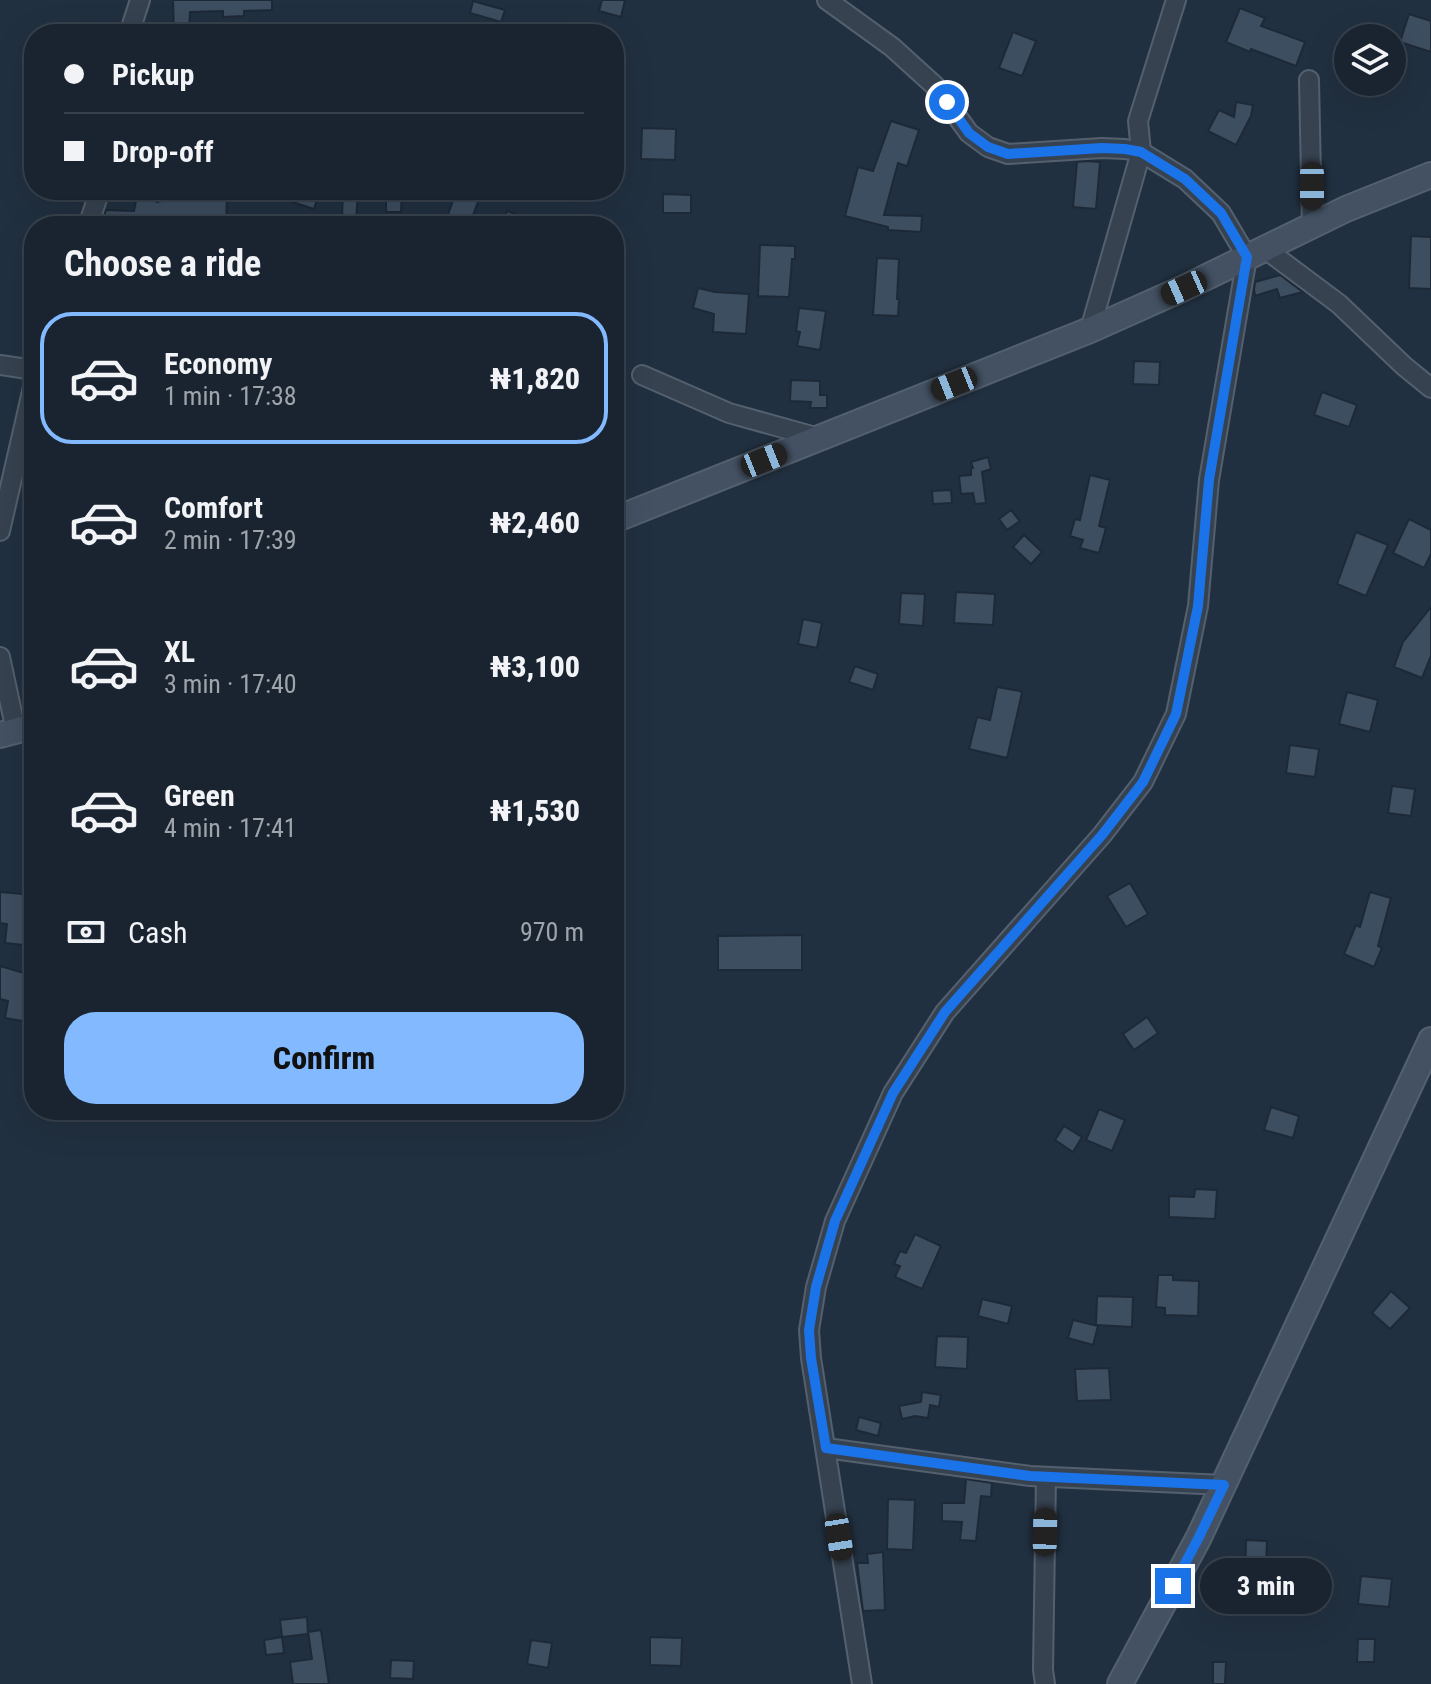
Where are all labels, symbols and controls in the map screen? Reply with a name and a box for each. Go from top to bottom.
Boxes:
map controls [1334,24,1406,96]
button: layers [1334,24,1406,96]
text: Pickup [112,57,194,92]
route start [929,84,965,120]
text: Drop-off [112,134,214,169]
car [1300,162,1324,210]
text: Choose a ride [64,243,261,285]
car [1157,267,1211,309]
icon: car [68,342,140,414]
text: Economy [164,346,272,381]
text: ₦1,820 [490,361,580,396]
car [927,364,981,404]
text: 1 min · 17:38 [164,381,297,411]
car [737,440,791,480]
icon: car [68,486,140,558]
text: Comfort [164,490,263,525]
text: ₦2,460 [490,505,580,540]
text: 2 min · 17:39 [164,525,297,555]
icon: car [68,630,140,702]
text: XL [164,634,195,669]
text: ₦3,100 [490,649,580,684]
text: 3 min · 17:40 [164,669,297,699]
icon: car [68,774,140,846]
text: Green [164,778,235,813]
text: ₦1,530 [490,793,580,828]
text: 4 min · 17:41 [164,813,297,843]
icon: cash [64,910,108,954]
text: Cash [128,915,188,950]
text: 970 m [520,917,584,947]
button: Confirm [64,1012,584,1104]
car [1033,1508,1057,1556]
car [823,1511,855,1563]
callout: 3 min [1201,1558,1333,1614]
route end [1155,1568,1191,1604]
text: 3 min [1237,1571,1295,1601]

